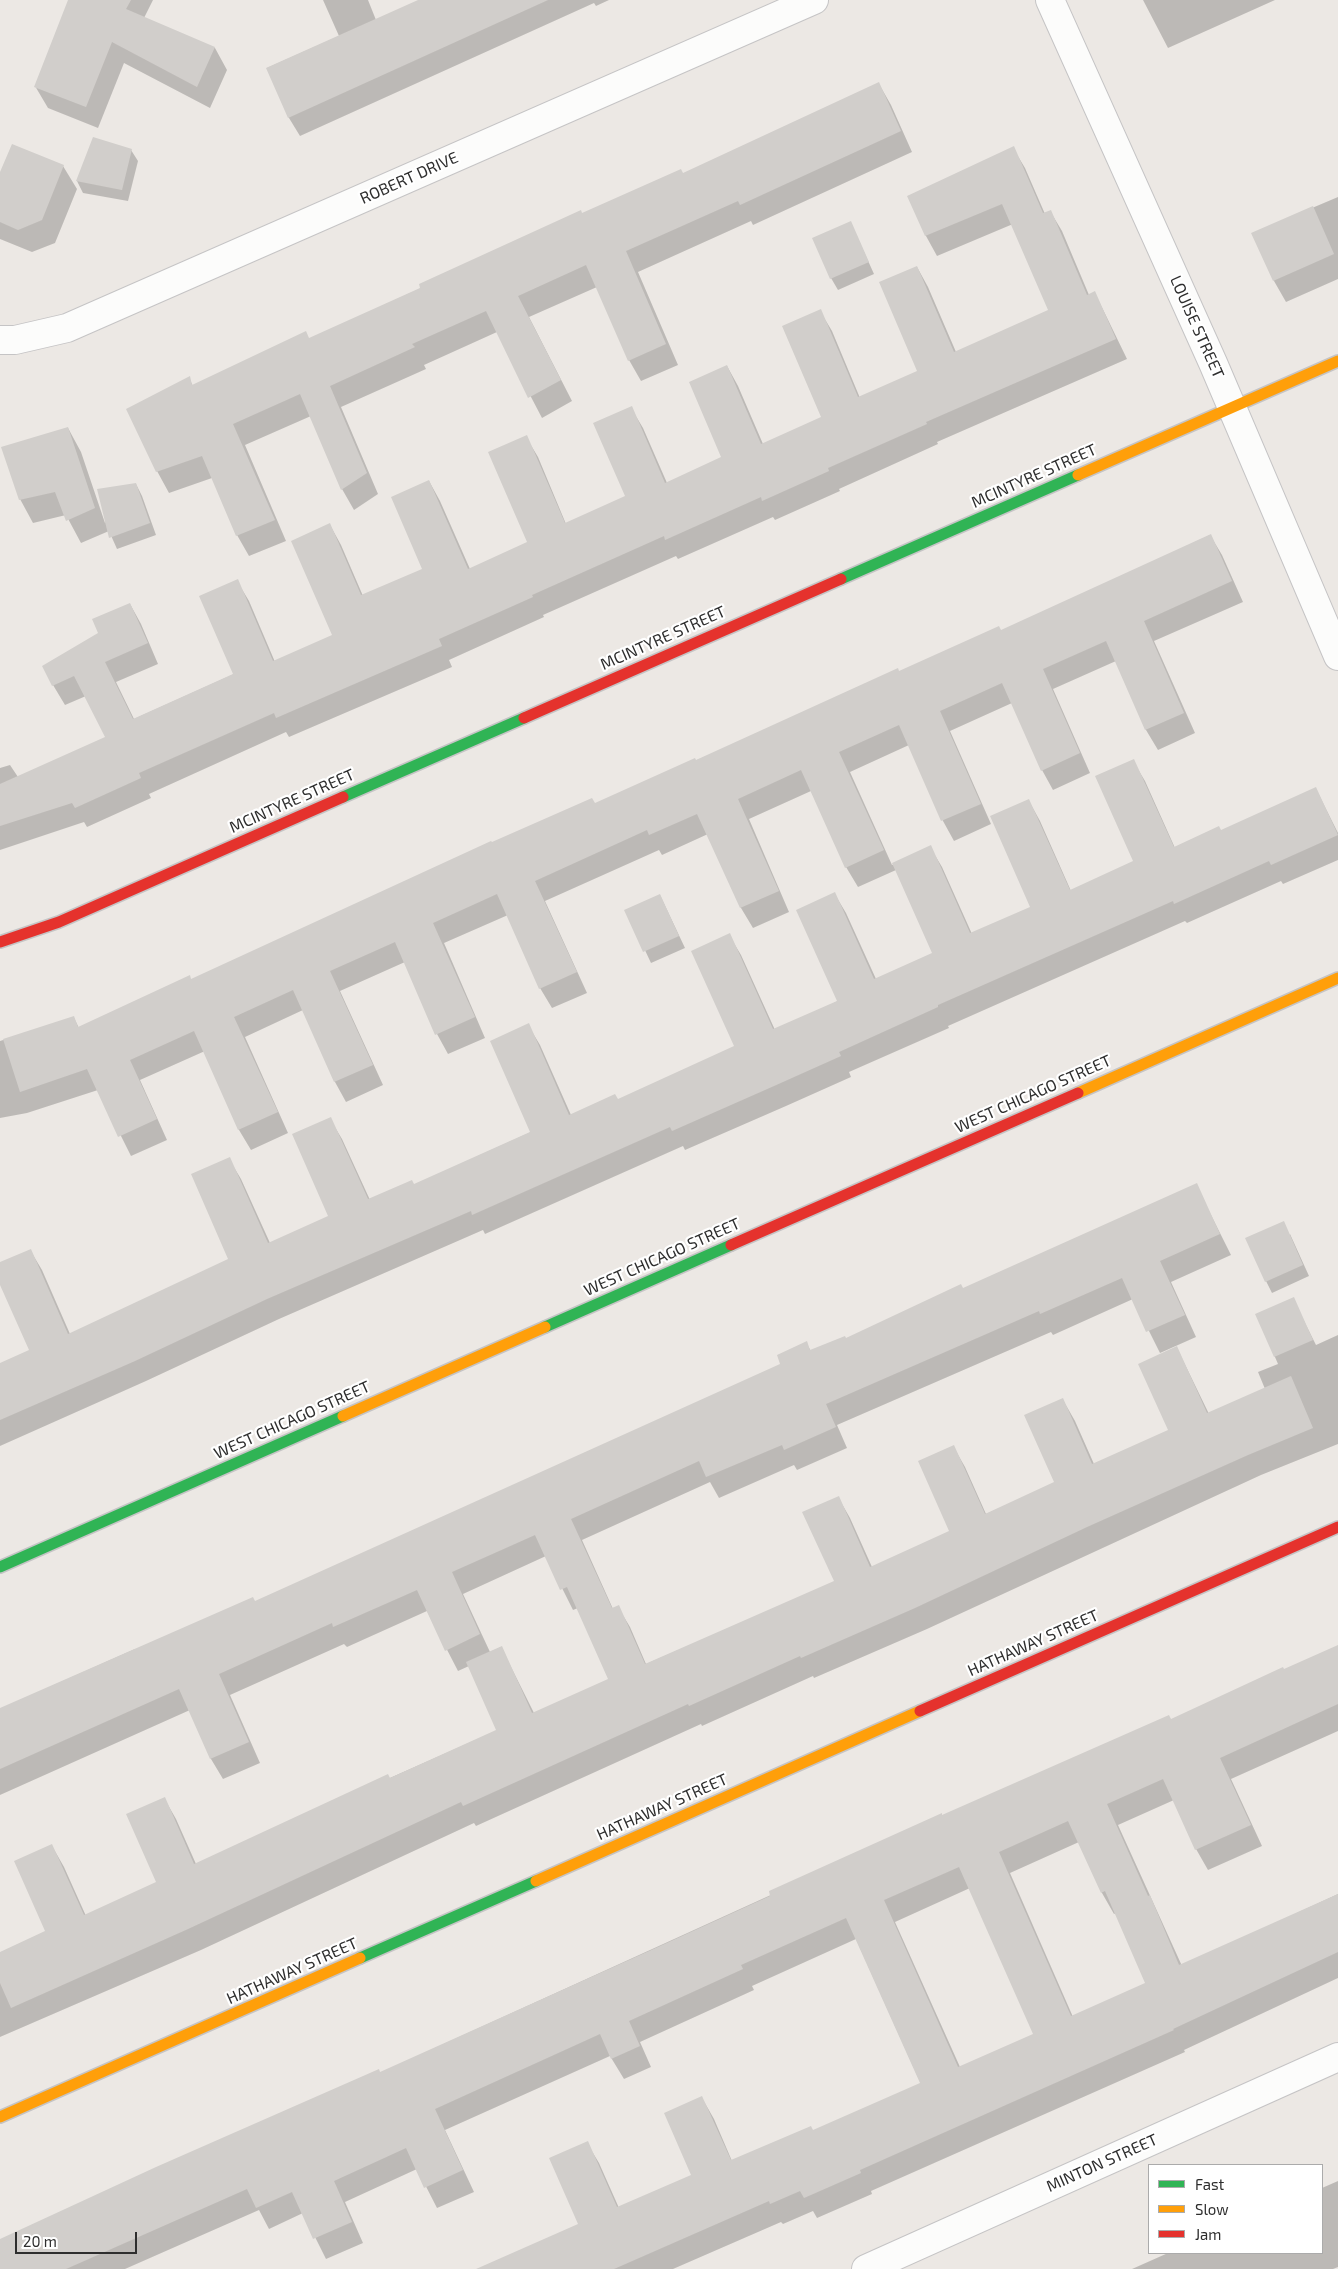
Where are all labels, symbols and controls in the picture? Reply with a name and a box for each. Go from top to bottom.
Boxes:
street label: ROBERT DRIVE [357,148,461,208]
street label: LOUISE STREET [1166,273,1228,381]
street label: MCINTYRE STREET [969,440,1099,512]
street label: MCINTYRE STREET [598,602,728,674]
street label: MCINTYRE STREET [227,765,357,837]
street label: WEST CHICAGO STREET [952,1051,1114,1137]
street label: WEST CHICAGO STREET [581,1214,743,1300]
street label: WEST CHICAGO STREET [211,1377,373,1463]
street label: HATHAWAY STREET [965,1606,1101,1680]
street label: HATHAWAY STREET [594,1770,730,1844]
street label: HATHAWAY STREET [224,1934,360,2008]
street label: MINTON STREET [1044,2130,1160,2196]
legend [1148,2164,1323,2254]
text: Fast [1195,2175,1224,2193]
text: Slow [1195,2200,1229,2218]
scale bar [18,2222,140,2254]
text: Jam [1195,2225,1221,2243]
text: 20 m [23,2232,57,2250]

